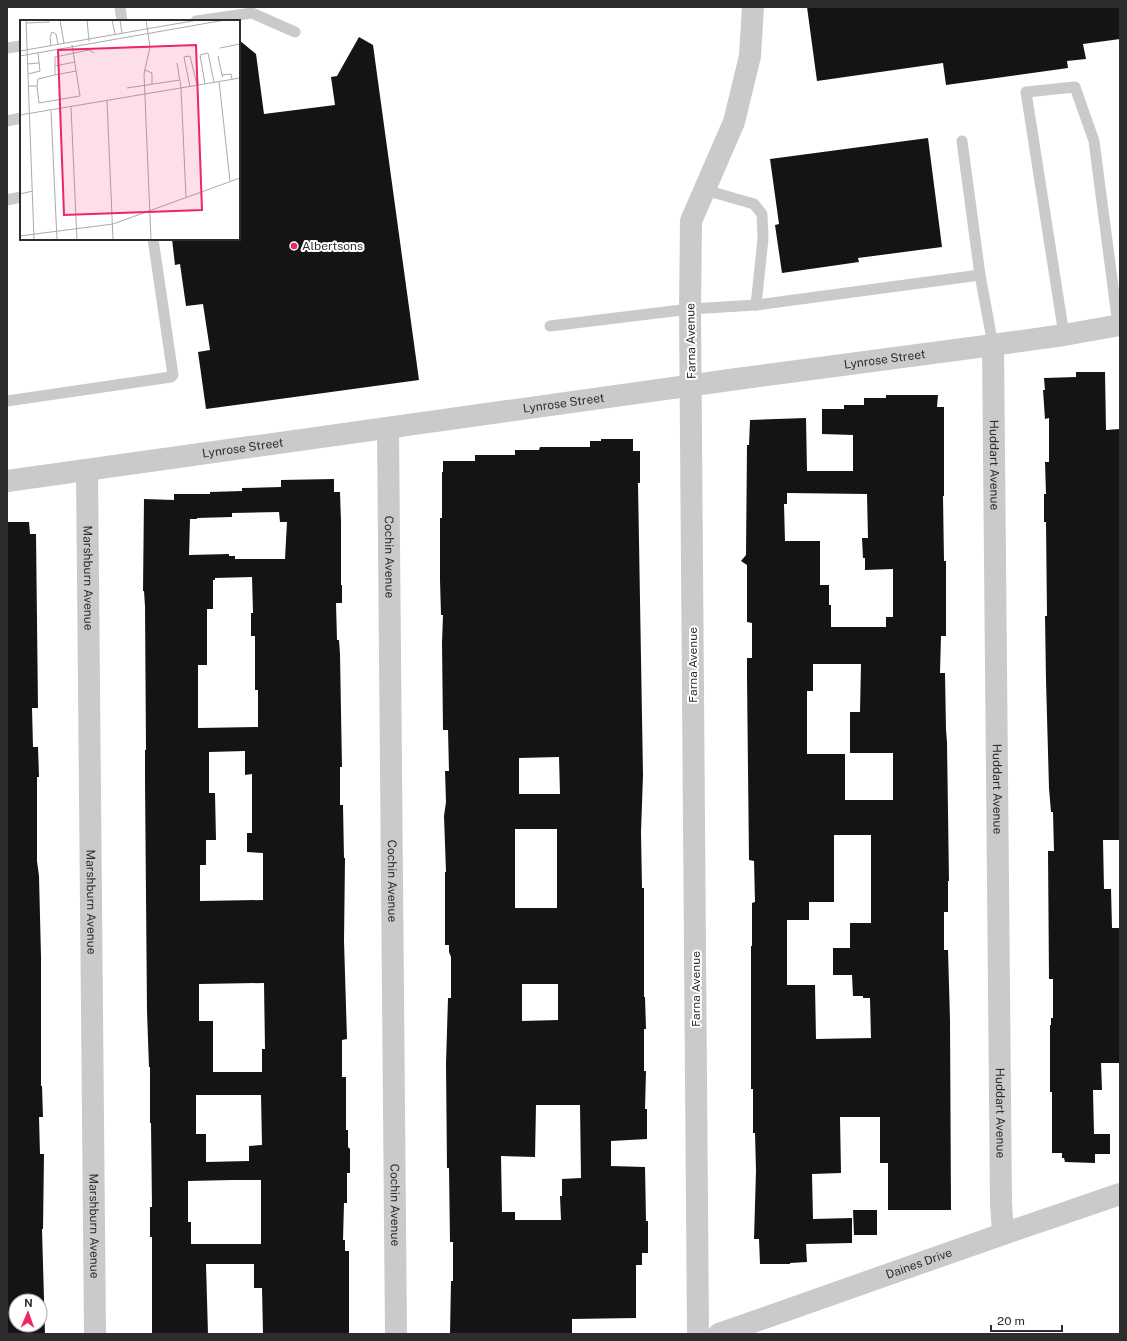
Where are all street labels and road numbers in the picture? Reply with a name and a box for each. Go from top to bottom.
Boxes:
street label: Farna Avenue [683,303,699,379]
street label: Lynrose Street [843,347,927,372]
street label: Lynrose Street [522,391,606,416]
street label: Huddart Avenue [987,420,1002,511]
street label: Lynrose Street [201,435,285,461]
street label: Cochin Avenue [382,516,396,599]
street label: Marshburn Avenue [81,525,95,631]
street label: Farna Avenue [686,627,700,703]
street label: Huddart Avenue [990,744,1005,835]
street label: Cochin Avenue [385,840,399,923]
street label: Marshburn Avenue [84,849,98,955]
street label: Farna Avenue [689,951,703,1027]
street label: Huddart Avenue [993,1068,1008,1158]
street label: Cochin Avenue [387,1164,402,1247]
street label: Marshburn Avenue [87,1173,101,1279]
street label: Daines Drive [884,1245,954,1282]

